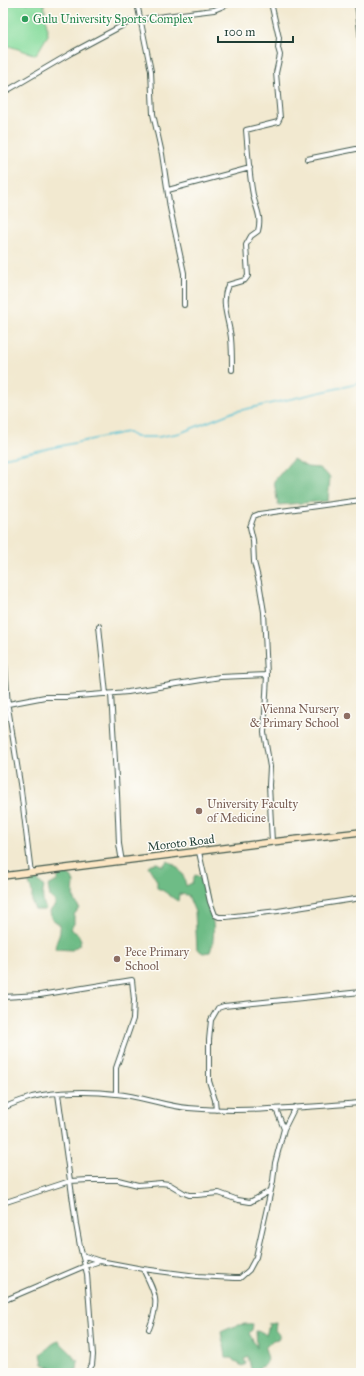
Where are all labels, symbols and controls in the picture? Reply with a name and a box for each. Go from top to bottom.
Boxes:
place label: Gulu University Sports Complex [33,12,194,26]
marker: Gulu University Sports Complex [20,14,30,24]
scale bar [218,18,293,44]
text: 100 m [224,25,255,39]
place label: Vienna Nursery & Primary School [250,702,340,730]
marker: Vienna Nursery & Primary School [342,711,352,721]
place label: University Faculty of Medicine [207,797,299,825]
marker: University Faculty of Medicine [194,806,204,816]
street label: Moroto Road [147,832,215,854]
place label: Pece Primary School [125,945,189,973]
marker: Pece Primary School [112,954,122,964]

